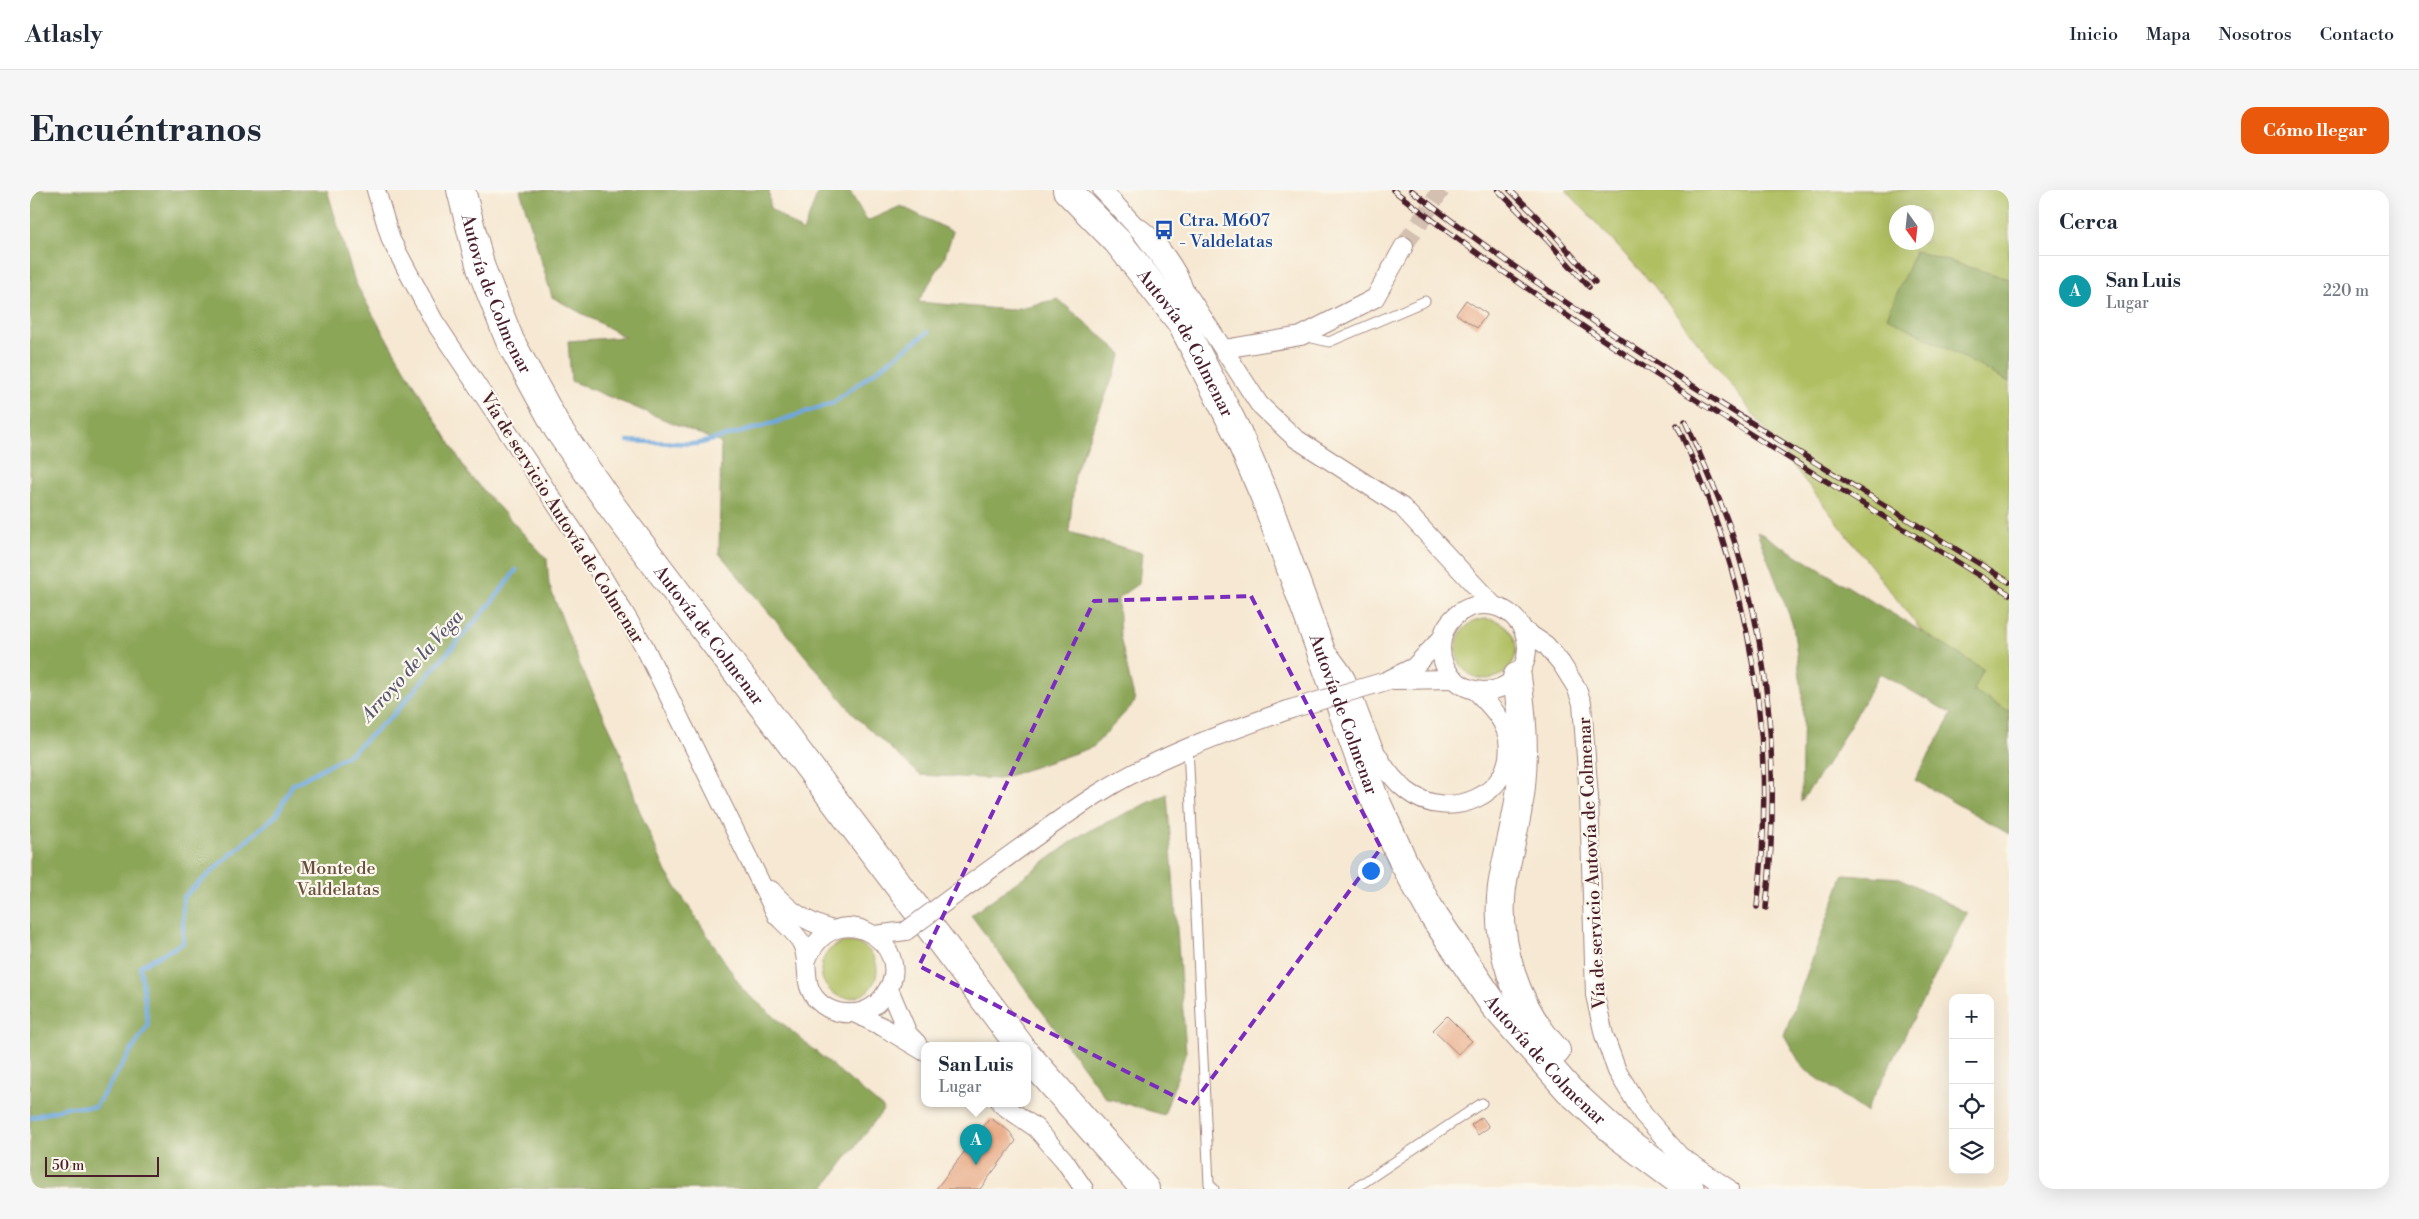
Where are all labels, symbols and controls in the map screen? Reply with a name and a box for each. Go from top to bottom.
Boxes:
text: Atlasly [25,20,102,50]
text: Inicio [2069,23,2118,46]
text: Mapa [2146,23,2191,46]
text: Nosotros [2219,23,2292,46]
text: Contacto [2320,23,2394,46]
button: Cómo llegar [2241,107,2389,154]
text: Encuéntranos [30,109,262,152]
north arrow [1889,205,1934,250]
place label: Ctra. M607 - Valdelatas [1179,209,1273,253]
text: Cerca [2059,210,2118,236]
street label: Autovía de Colmenar [456,211,537,378]
bus stop icon: Ctra. M607 - Valdelatas [1153,219,1175,241]
street label: Autovía de Colmenar [1131,263,1239,421]
text: San Luis [2106,269,2181,293]
text: A [2069,281,2081,301]
text: 220 m [2323,281,2369,301]
text: Lugar [2106,293,2149,313]
street label: Vía de servicio Autovía de Colmenar [474,387,649,648]
street label: Autovía de Colmenar [648,560,770,710]
water label: Arroyo de la Vega [354,605,469,728]
street label: Autovía de Colmenar [1304,630,1384,798]
street label: Vía de servicio Autovía de Colmenar [1573,716,1611,1011]
park label: Monte de Valdelatas [295,857,380,901]
your location [1358,858,1384,884]
street label: Autovía de Colmenar [1479,990,1611,1130]
map controls [1949,994,1994,1174]
button: + [1949,994,1994,1039]
button: − [1949,1039,1994,1084]
popup [921,1042,1031,1107]
text: San Luis [939,1053,1013,1077]
text: Lugar [939,1077,982,1097]
button: locate [1949,1084,1994,1129]
pin: A [960,1124,992,1165]
button: layers [1949,1129,1994,1174]
scale bar [45,1154,159,1177]
text: 50 m [52,1157,84,1175]

